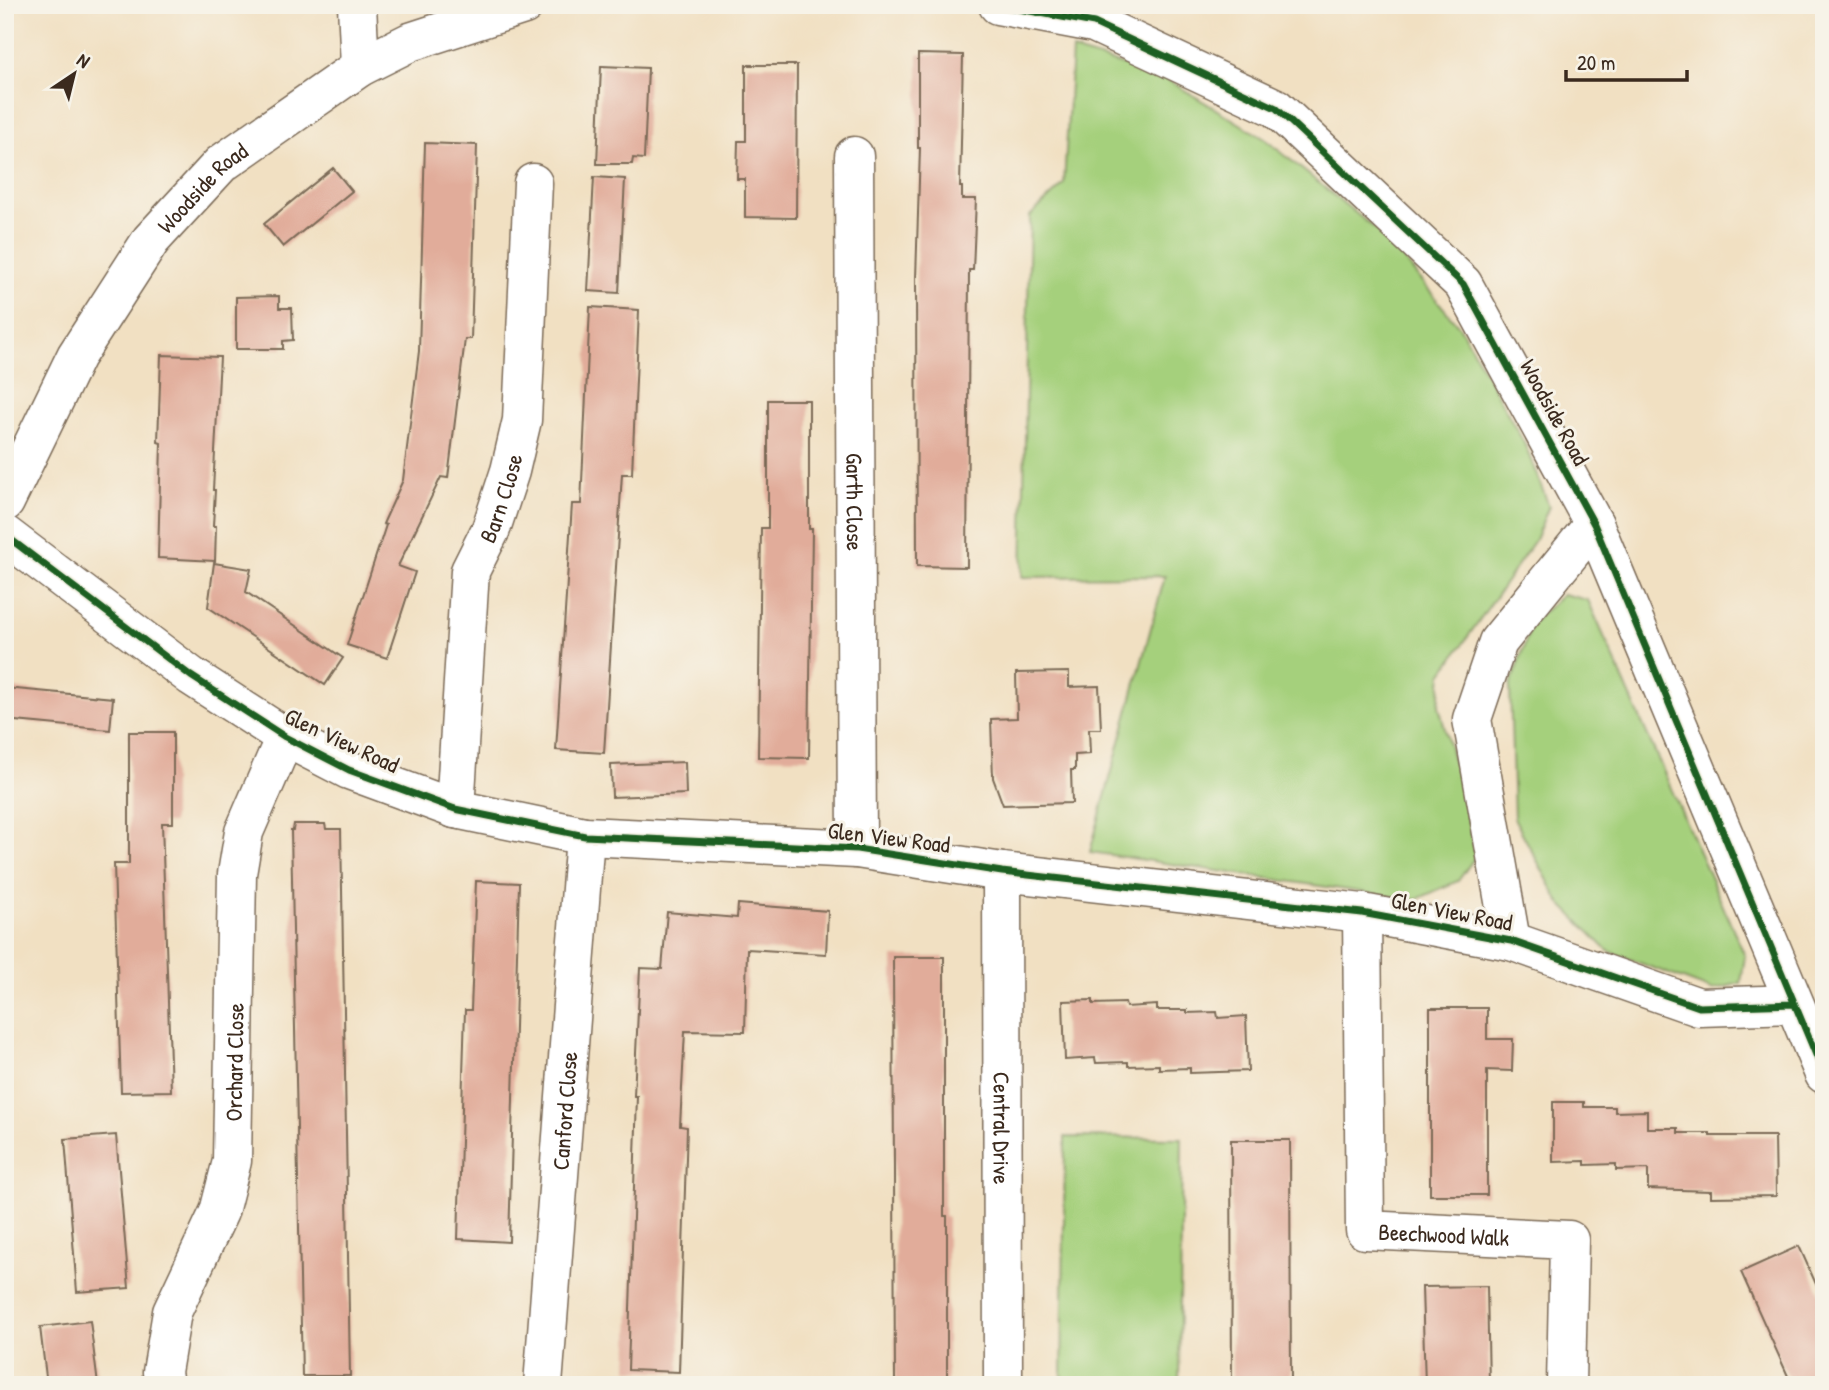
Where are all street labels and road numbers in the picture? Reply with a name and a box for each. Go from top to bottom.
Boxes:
street label: Woodside Road [150,135,253,239]
street label: Woodside Road [1513,353,1597,471]
street label: Barn Close [471,451,529,548]
street label: Garth Close [840,453,871,551]
street label: Glen View Road [280,700,404,780]
street label: Glen View Road [826,814,952,860]
street label: Glen View Road [1389,884,1515,938]
street label: Orchard Close [217,1003,250,1122]
street label: Canford Close [544,1050,584,1171]
street label: Central Drive [987,1072,1018,1184]
street label: Beechwood Walk [1378,1215,1511,1253]

